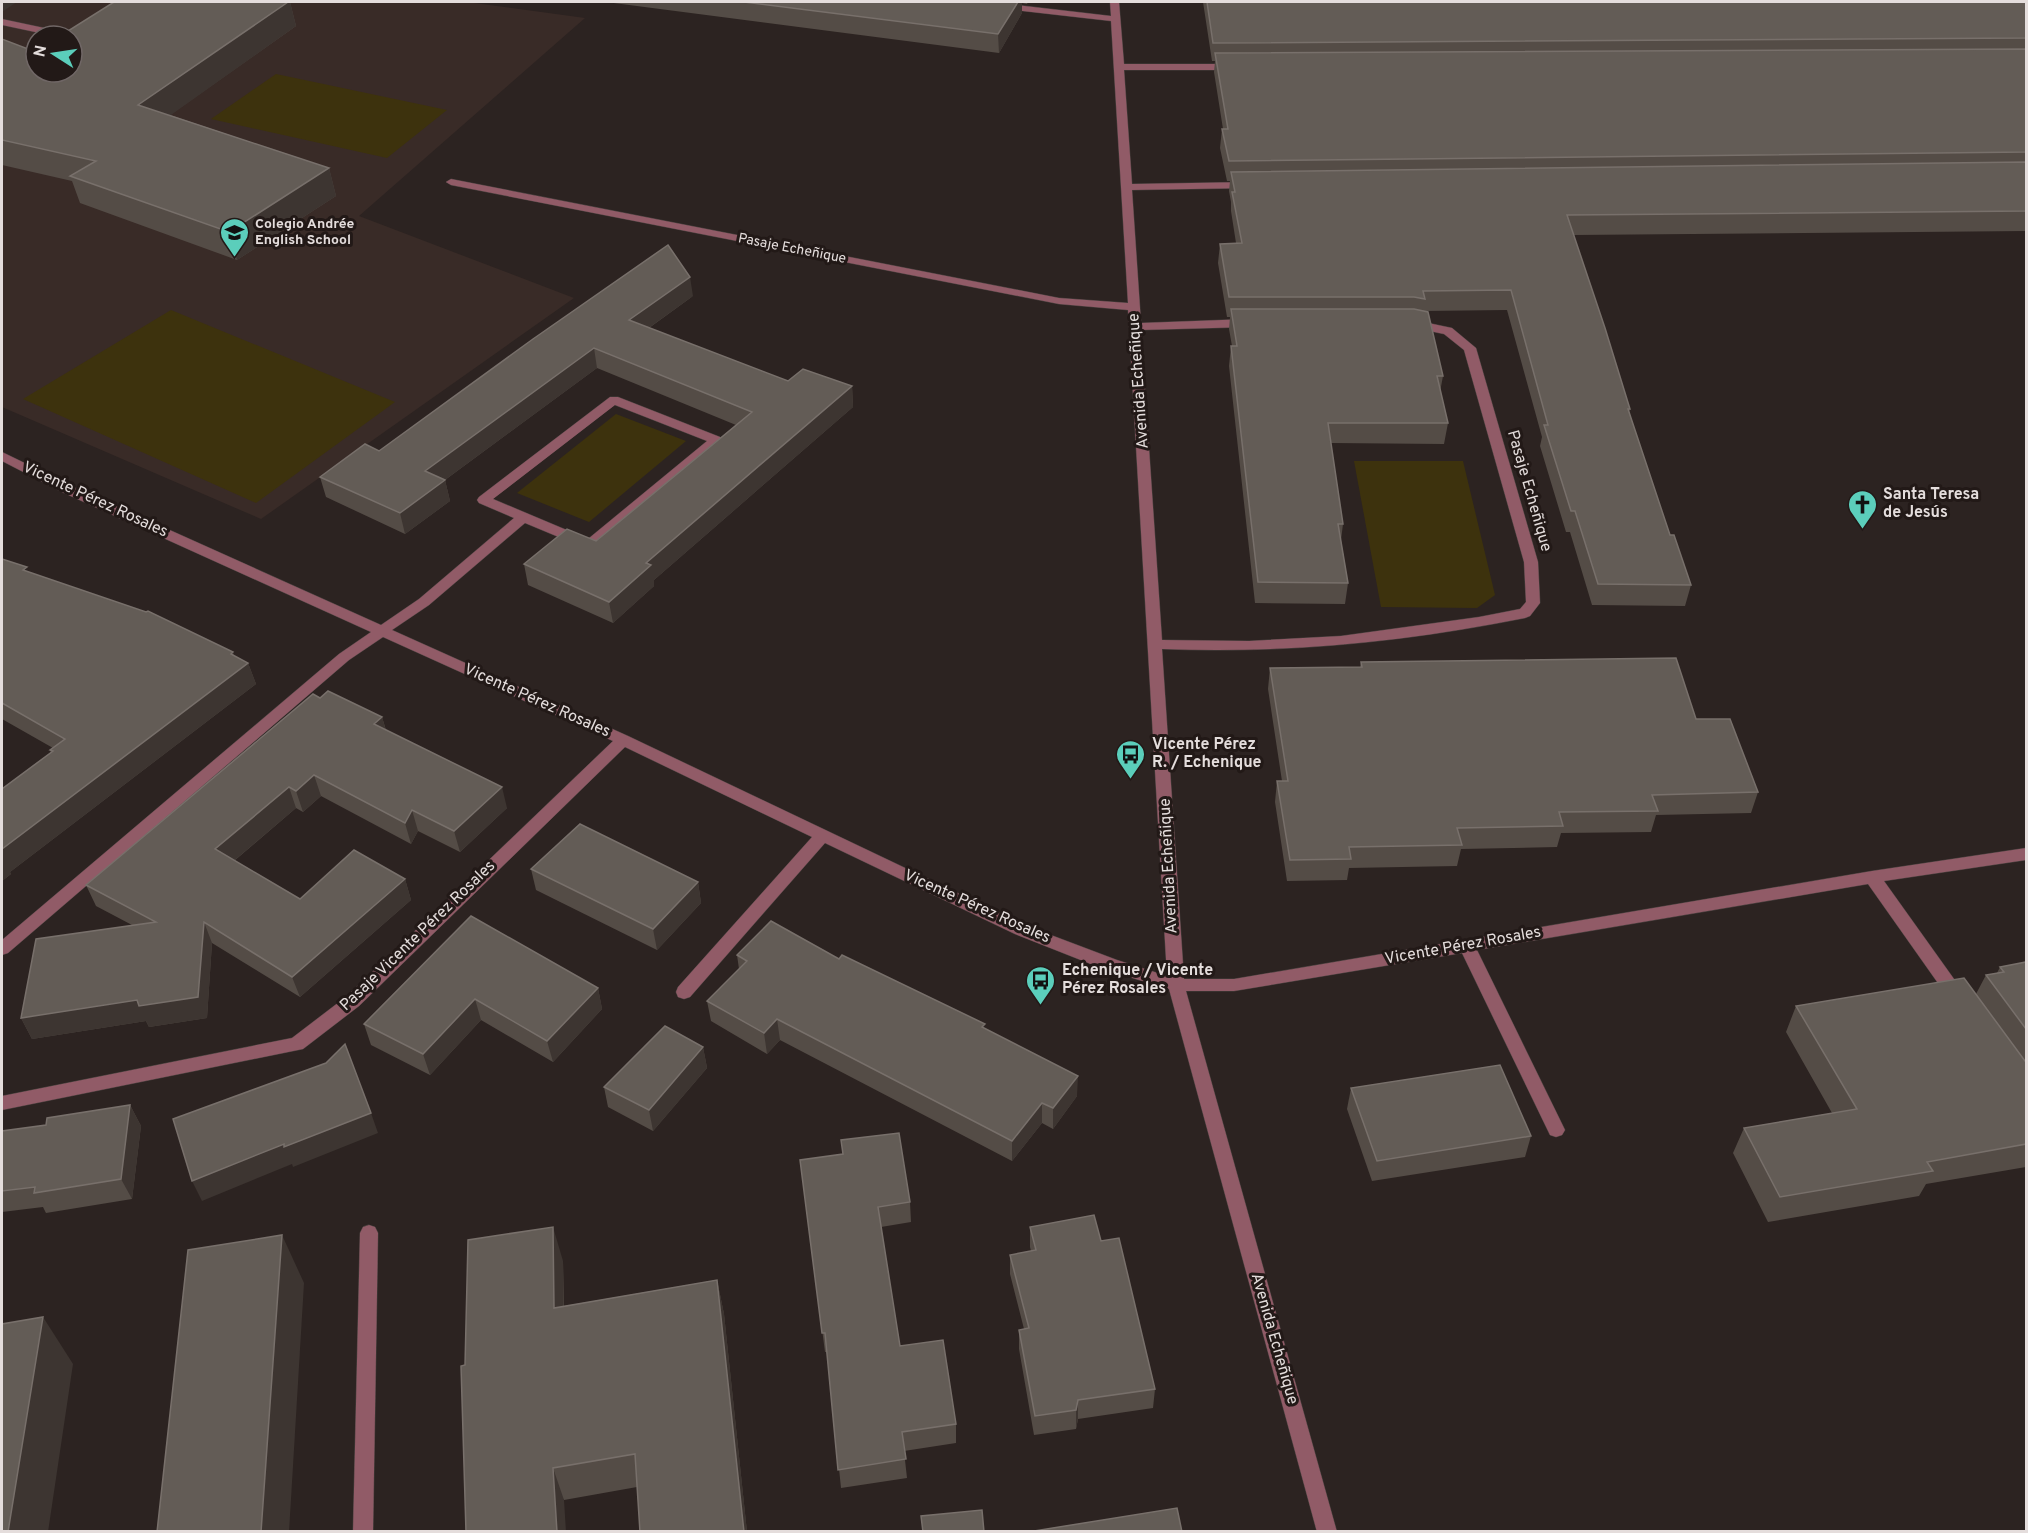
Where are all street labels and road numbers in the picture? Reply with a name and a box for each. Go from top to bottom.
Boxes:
street label: Pasaje Echeñique [736,230,848,268]
street label: Avenida Echeñique [1124,313,1154,449]
street label: Pasaje Echeñique [1502,428,1556,554]
street label: Vicente Pérez Rosales [19,458,171,542]
street label: Vicente Pérez Rosales [461,660,613,742]
street label: Avenida Echeñique [1155,798,1183,934]
street label: Pasaje Vicente Pérez Rosales [336,856,500,1016]
street label: Vicente Pérez Rosales [901,866,1053,948]
street label: Vicente Pérez Rosales [1383,922,1543,970]
street label: Avenida Echeñique [1246,1271,1302,1407]

